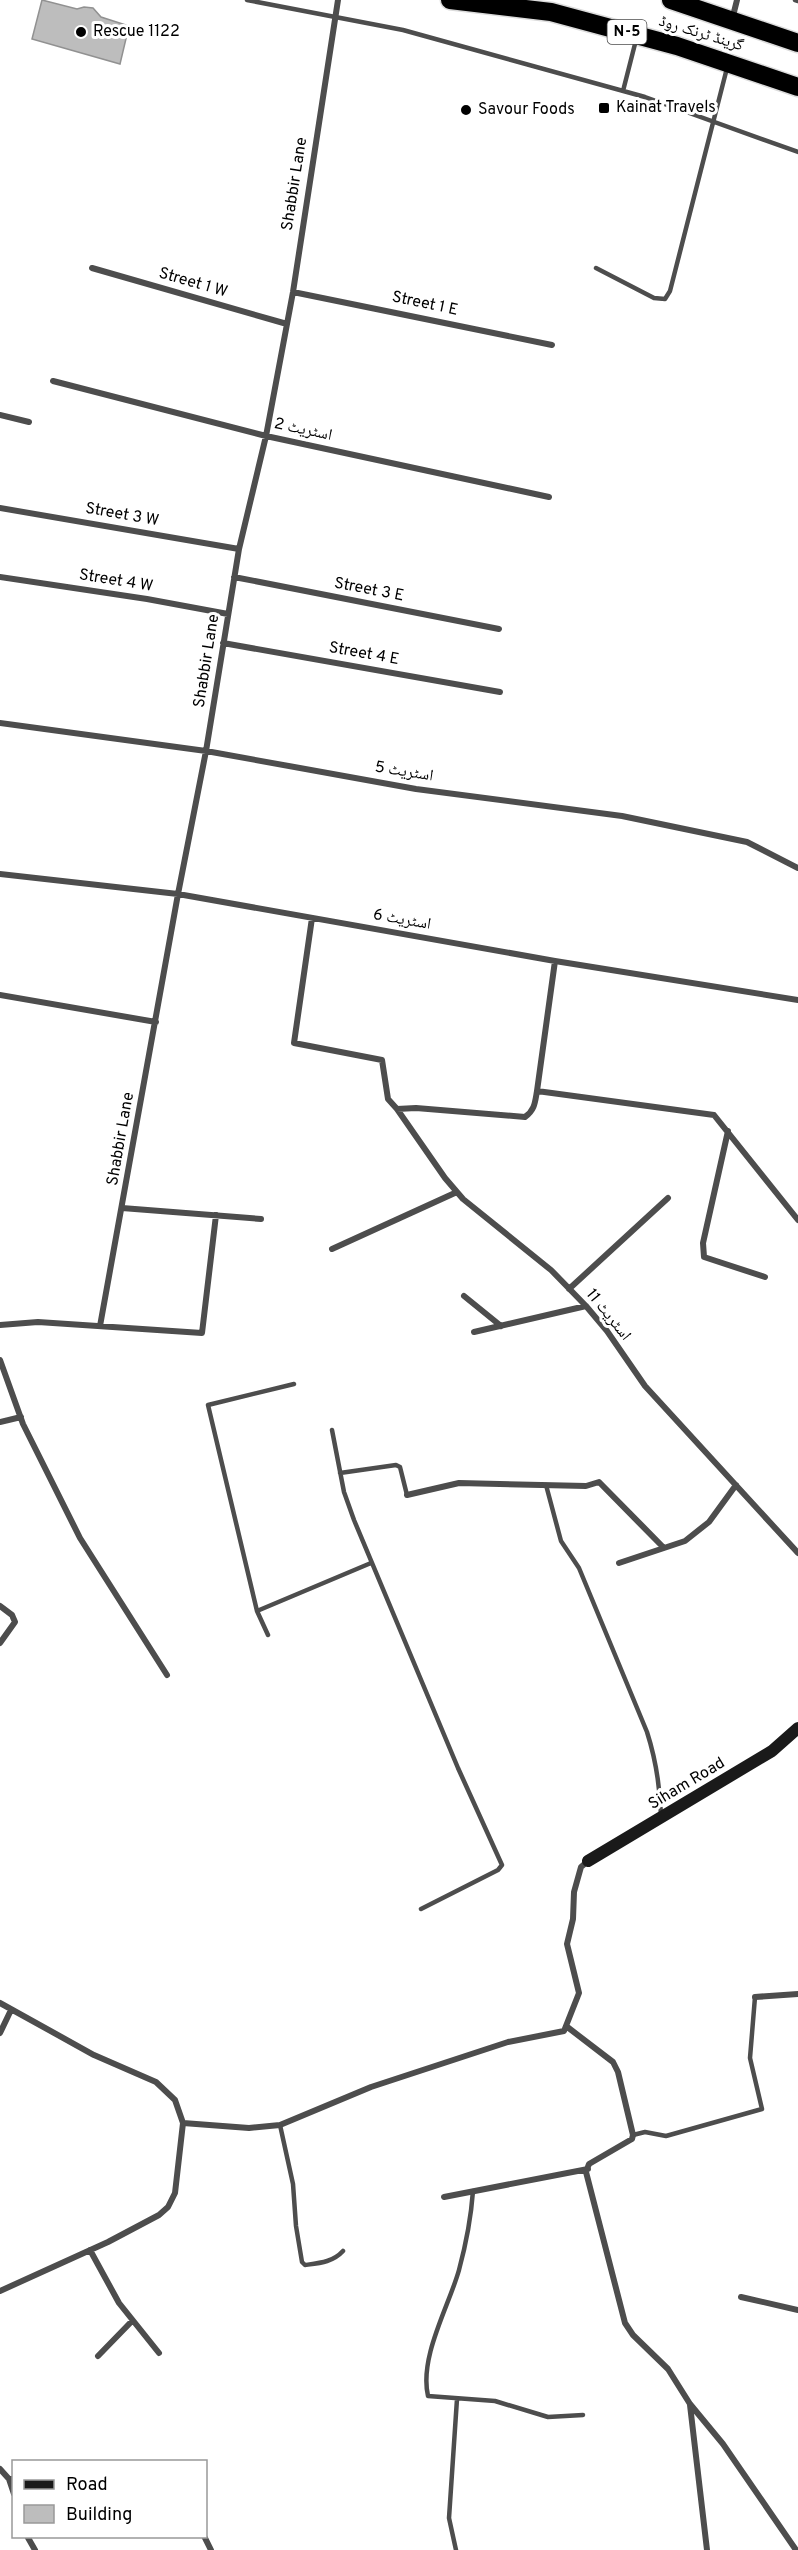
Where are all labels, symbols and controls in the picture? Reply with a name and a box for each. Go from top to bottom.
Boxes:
street label: گرینڈ ٹرنک روڈ [656,12,746,56]
road number: N-5 [608,20,646,44]
place label: Rescue 1122 [93,22,180,42]
marker: Rescue 1122 [74,25,88,39]
place label: Kainat Travels [616,98,716,118]
place label: Savour Foods [478,100,575,120]
marker: Kainat Travels [597,101,611,115]
marker: Savour Foods [459,103,473,117]
street label: Shabbir Lane [278,136,312,232]
street label: Street 1 W [156,264,230,302]
street label: Street 1 E [390,287,460,321]
street label: اسٹریٹ 2 [272,414,334,446]
street label: Street 3 W [84,499,160,531]
street label: Street 4 W [78,565,154,597]
street label: Street 3 E [332,573,406,607]
street label: Shabbir Lane [190,613,224,709]
street label: Street 4 E [327,638,401,670]
street label: اسٹریٹ 5 [373,758,435,786]
street label: اسٹریٹ 6 [371,905,433,935]
street label: Shabbir Lane [103,1091,139,1187]
street label: اسٹریٹ 11 [581,1285,635,1345]
street label: Siham Road [645,1753,729,1815]
legend [12,2460,207,2538]
text: Road [66,2474,108,2497]
text: Building [66,2504,132,2527]

